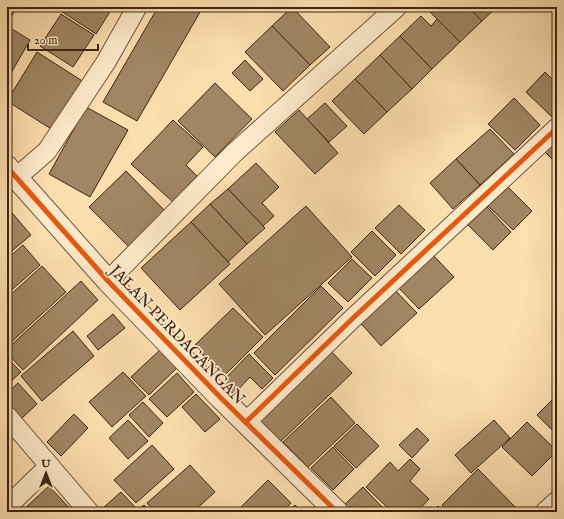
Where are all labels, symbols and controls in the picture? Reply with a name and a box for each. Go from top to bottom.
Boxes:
scale bar [28,26,98,52]
text: 20 m [34,33,57,48]
street label: JALAN PERDAGANGAN [103,260,249,409]
north arrow [26,453,66,493]
text: U [40,457,51,471]

